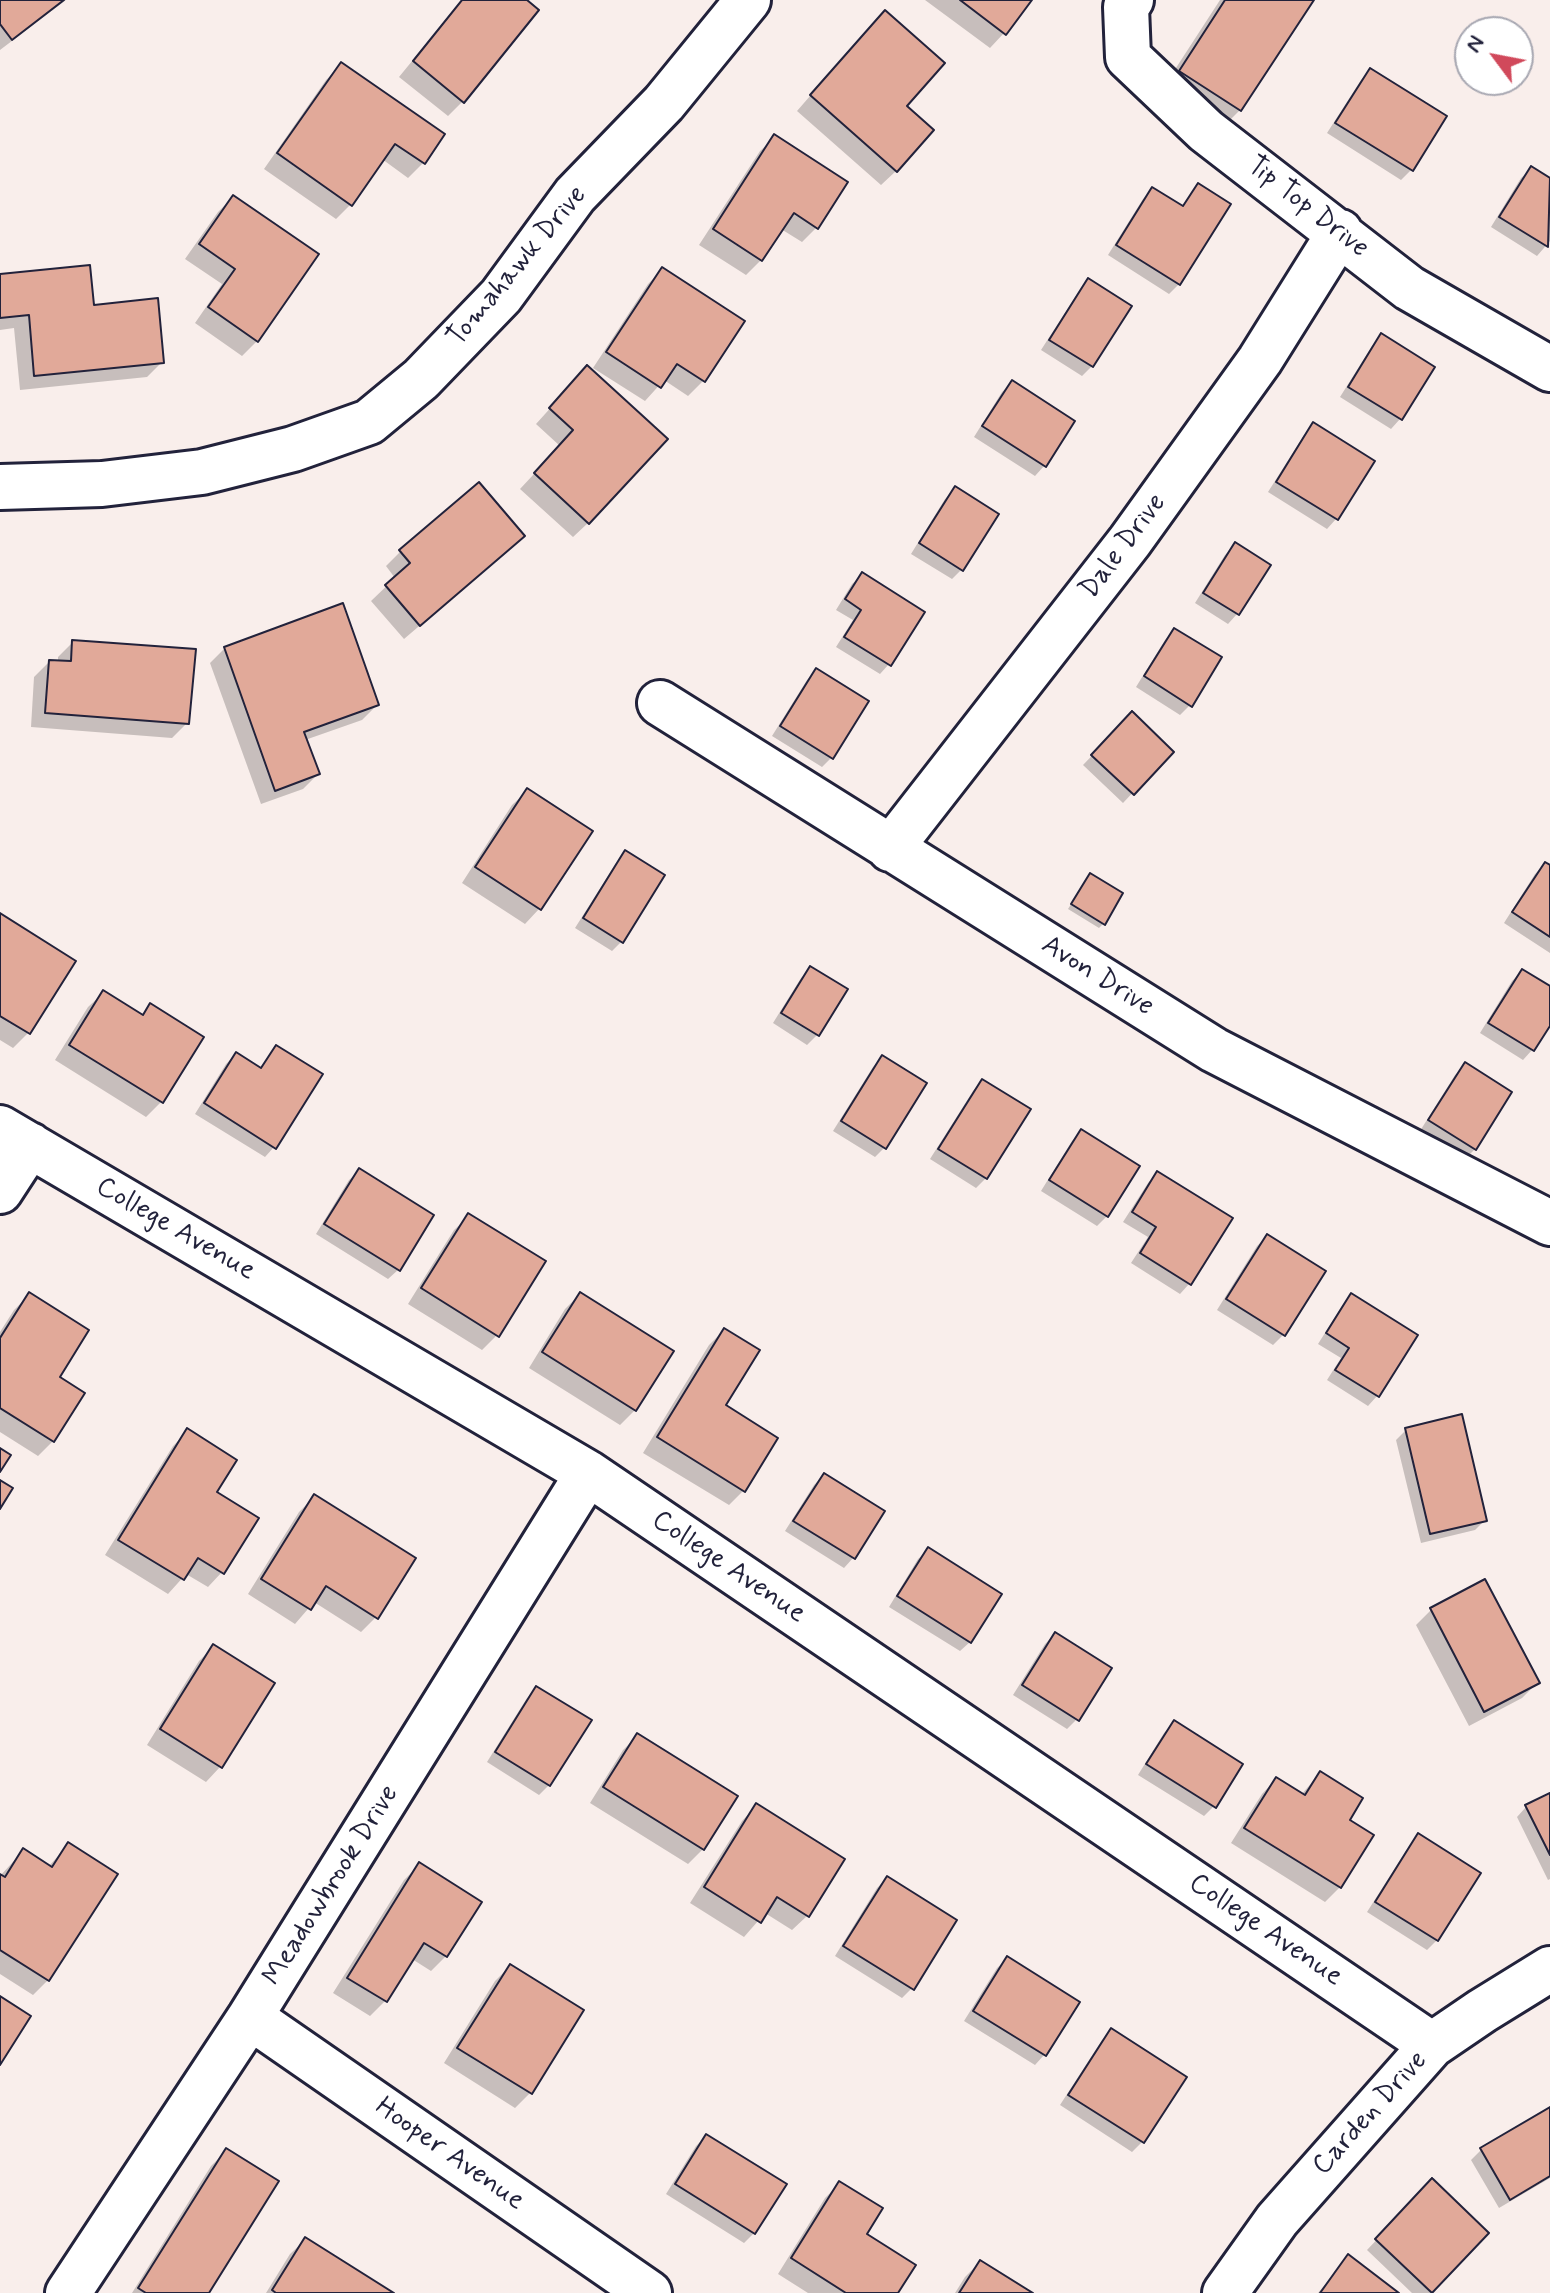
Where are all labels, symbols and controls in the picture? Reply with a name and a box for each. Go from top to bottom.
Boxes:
north arrow [1454,16,1534,96]
text: N [1460,31,1491,58]
street label: Tip Top Drive [1239,150,1375,266]
street label: Tomahawk Drive [441,180,595,354]
street label: Dale Drive [1074,488,1174,606]
street label: Avon Drive [1034,929,1160,1025]
street label: College Avenue [89,1171,261,1289]
street label: College Avenue [645,1504,811,1632]
street label: Meadowbrook Drive [257,1779,407,1993]
street label: College Avenue [1182,1867,1348,1995]
street label: Carden Drive [1306,2045,1436,2183]
street label: Hooper Avenue [368,2091,530,2219]

